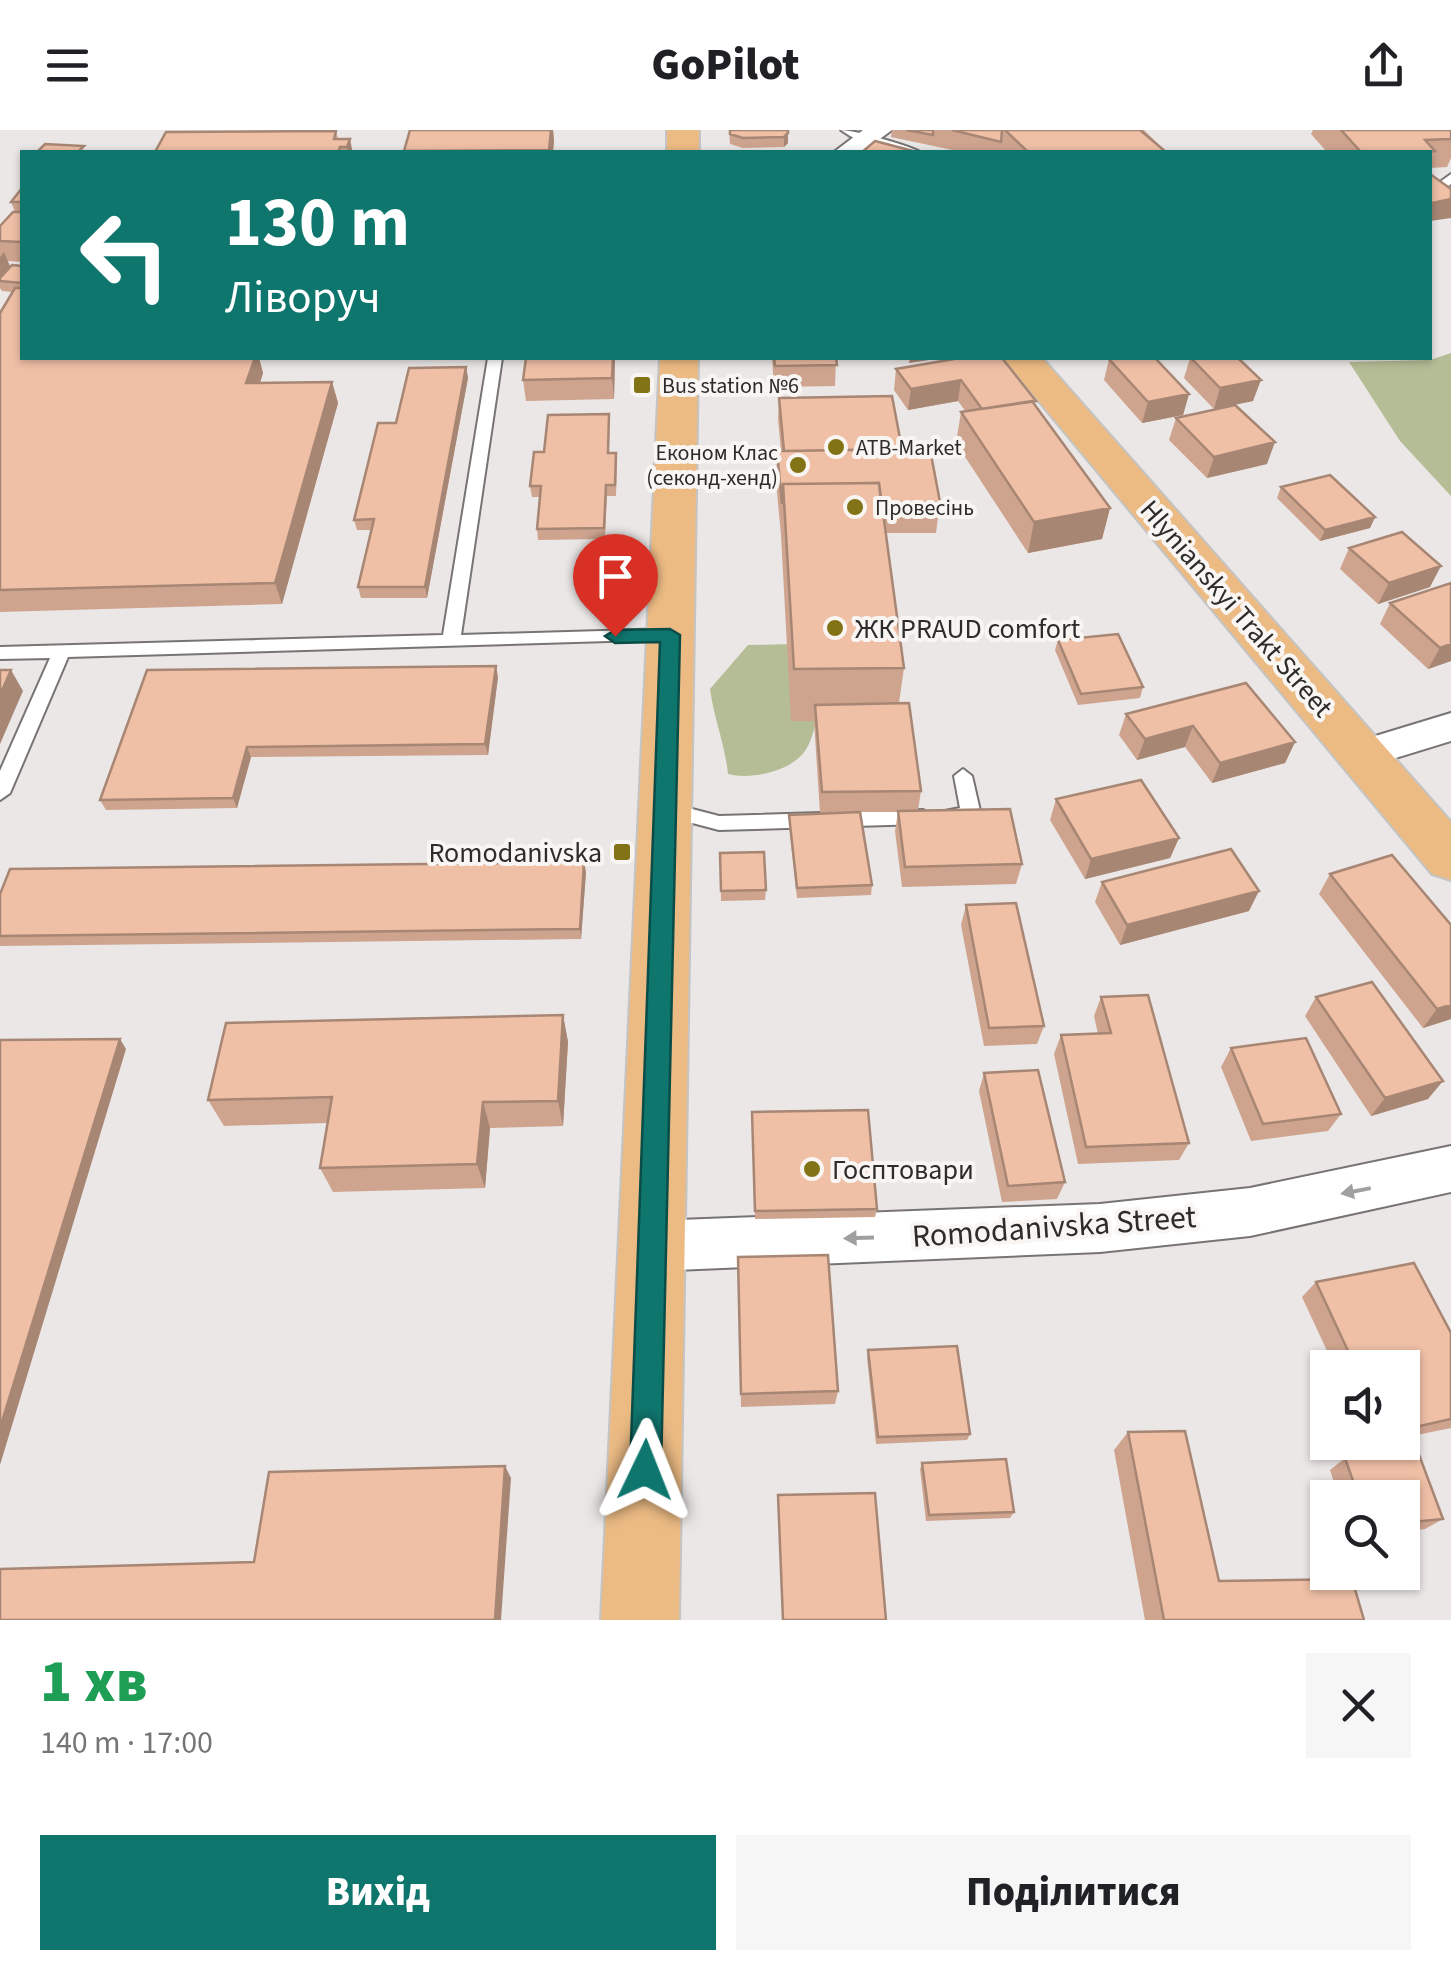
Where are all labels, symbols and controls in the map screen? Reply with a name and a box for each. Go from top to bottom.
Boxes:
text: GoPilot [651,33,800,97]
icon: menu [40,38,95,93]
icon: share [1356,38,1411,93]
text: 130 m [225,173,410,273]
icon: left [60,190,190,320]
text: Ліворуч [225,266,381,330]
place label: Bus station №6 [662,370,799,402]
marker: Bus station №6 [631,374,653,396]
place label: ATB-Market [856,432,962,464]
marker: ATB-Market [825,436,847,458]
place label: Економ Клас (секонд-хенд) [646,437,778,494]
marker: Економ Клас (секонд-хенд) [787,454,809,476]
street label: Hlynianskyi Trakt Street [1130,491,1342,727]
place label: Провесінь [875,492,974,524]
marker: Провесінь [844,496,866,518]
pin [573,534,658,637]
icon: arrive [588,549,643,604]
place label: ЖК PRAUD comfort [855,609,1081,649]
marker: ЖК PRAUD comfort [824,617,846,639]
place label: Romodanivska [428,833,602,873]
marker: Romodanivska [611,841,633,863]
place label: Госптовари [832,1150,974,1190]
marker: Госптовари [801,1158,823,1180]
one-way arrow [1340,1184,1371,1199]
street label: Romodanivska Street [910,1194,1198,1260]
one-way arrow [843,1230,875,1246]
map controls [1310,1350,1420,1590]
button: sound [1310,1350,1420,1460]
position arrow [593,1418,697,1522]
button: search [1310,1480,1420,1590]
text: 1 хв [40,1640,148,1725]
button: close [1306,1653,1411,1758]
text: 140 m · 17:00 [40,1720,213,1766]
button: Вихід [40,1835,716,1950]
button: Поділитися [736,1835,1411,1950]

